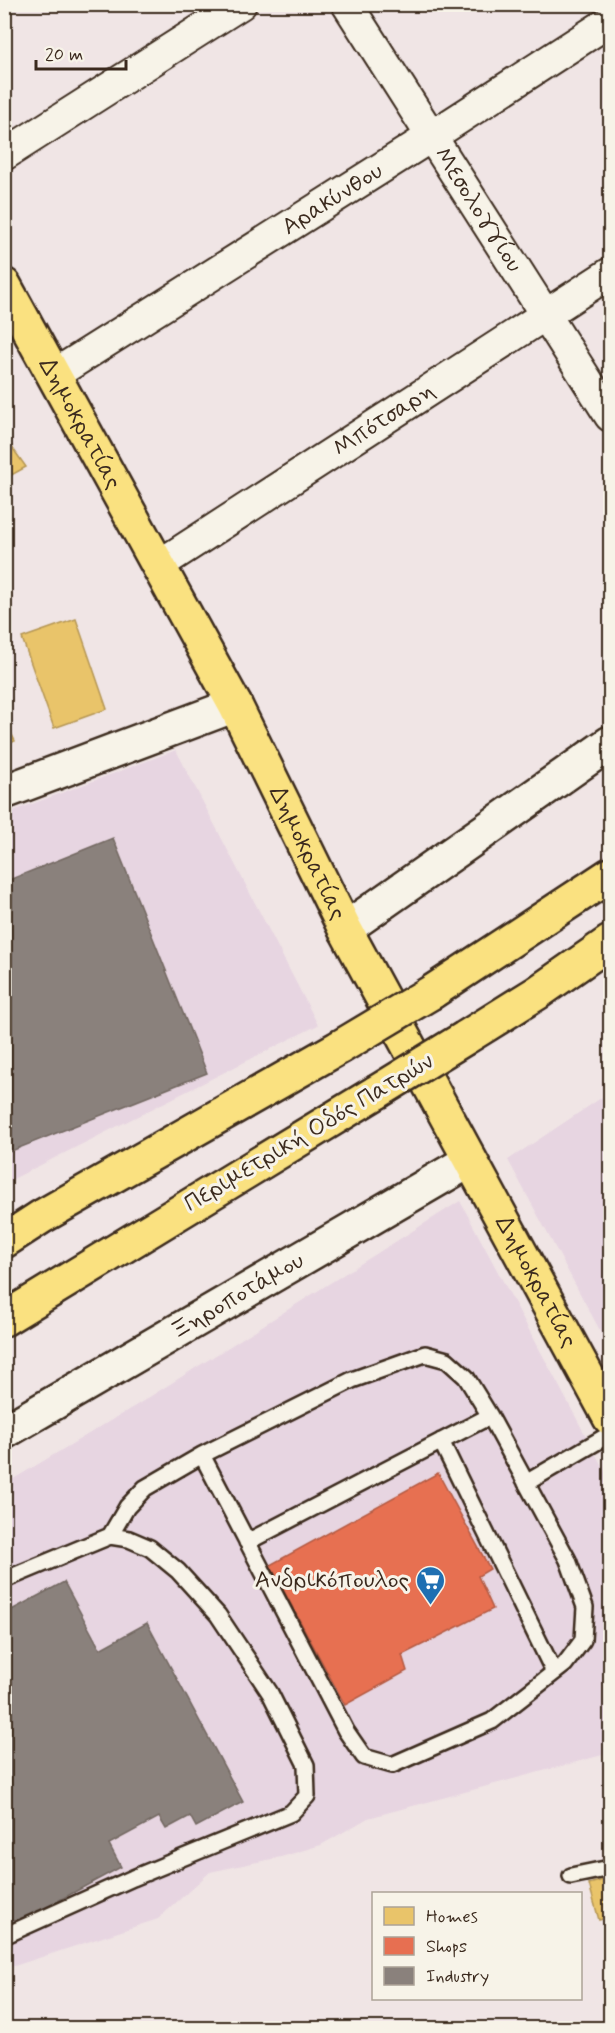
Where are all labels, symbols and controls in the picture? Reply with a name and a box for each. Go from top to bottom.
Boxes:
scale bar [36,33,126,71]
text: 20 m [45,43,83,67]
street label: Μεσολογγίου [427,141,530,278]
street label: Αρακύνθου [276,155,389,242]
street label: Δημοκρατίας [31,352,129,495]
street label: Μπότσαρη [327,375,441,464]
street label: Δημοκρατίας [262,781,354,925]
street label: Περιμετρική Οδός Πατρών [179,1046,439,1220]
street label: Δημοκρατίας [488,1210,584,1353]
street label: Ξηροποτάμου [165,1245,310,1347]
supermarket icon: Ανδρικόπουλος [414,1564,446,1606]
place label: Ανδρικόπουλος [255,1565,409,1596]
legend [372,1892,582,2000]
text: Homes [426,1905,478,1929]
text: Shops [426,1935,467,1959]
text: Industry [426,1965,489,1989]

